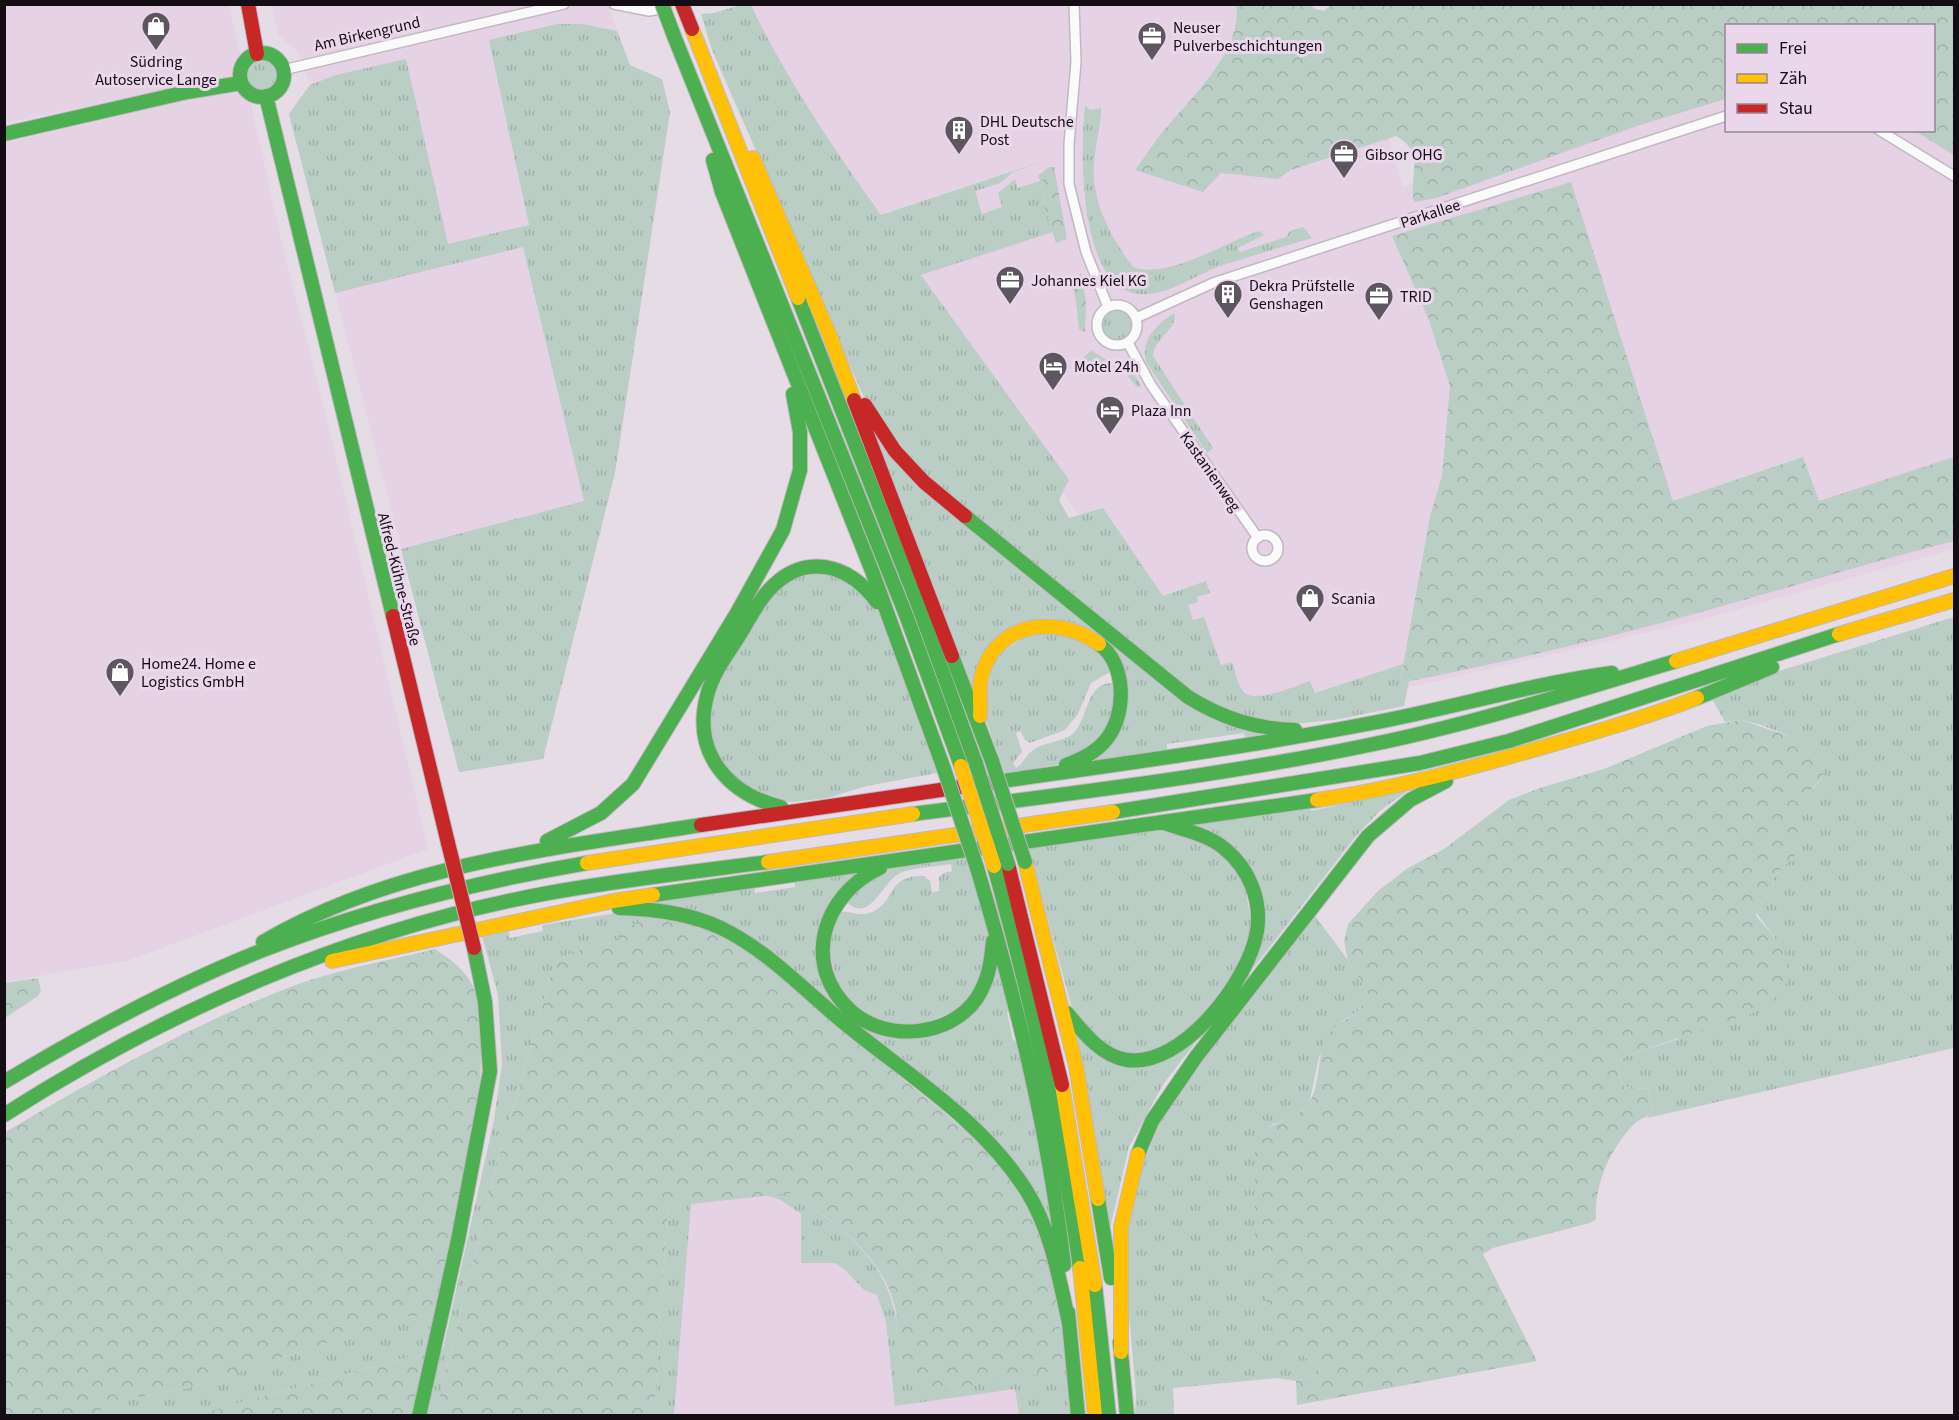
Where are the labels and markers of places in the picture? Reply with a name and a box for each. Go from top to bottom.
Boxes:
shop icon: Südring Autoservice Lange [140,10,172,52]
place label: Neuser Pulverbeschichtungen [1173,17,1323,57]
office icon: Neuser Pulverbeschichtungen [1136,20,1168,62]
place label: Südring Autoservice Lange [95,51,217,91]
place label: DHL Deutsche Post [980,111,1074,151]
building icon: DHL Deutsche Post [943,114,975,156]
office icon: Gibsor OHG [1328,138,1360,180]
place label: Gibsor OHG [1365,144,1443,166]
office icon: Johannes Kiel KG [994,264,1026,306]
place label: Johannes Kiel KG [1031,270,1147,292]
place label: Dekra Prüfstelle Genshagen [1249,275,1355,315]
building icon: Dekra Prüfstelle Genshagen [1212,278,1244,320]
office icon: TRID [1363,280,1395,322]
place label: TRID [1400,286,1432,308]
hotel icon: Motel 24h [1037,350,1069,392]
place label: Motel 24h [1074,356,1139,378]
hotel icon: Plaza Inn [1094,394,1126,436]
place label: Plaza Inn [1131,400,1192,422]
shop icon: Scania [1294,582,1326,624]
place label: Scania [1331,588,1376,610]
place label: Home24. Home e Logistics GmbH [141,653,256,693]
shop icon: Home24. Home e Logistics GmbH [104,656,136,698]

